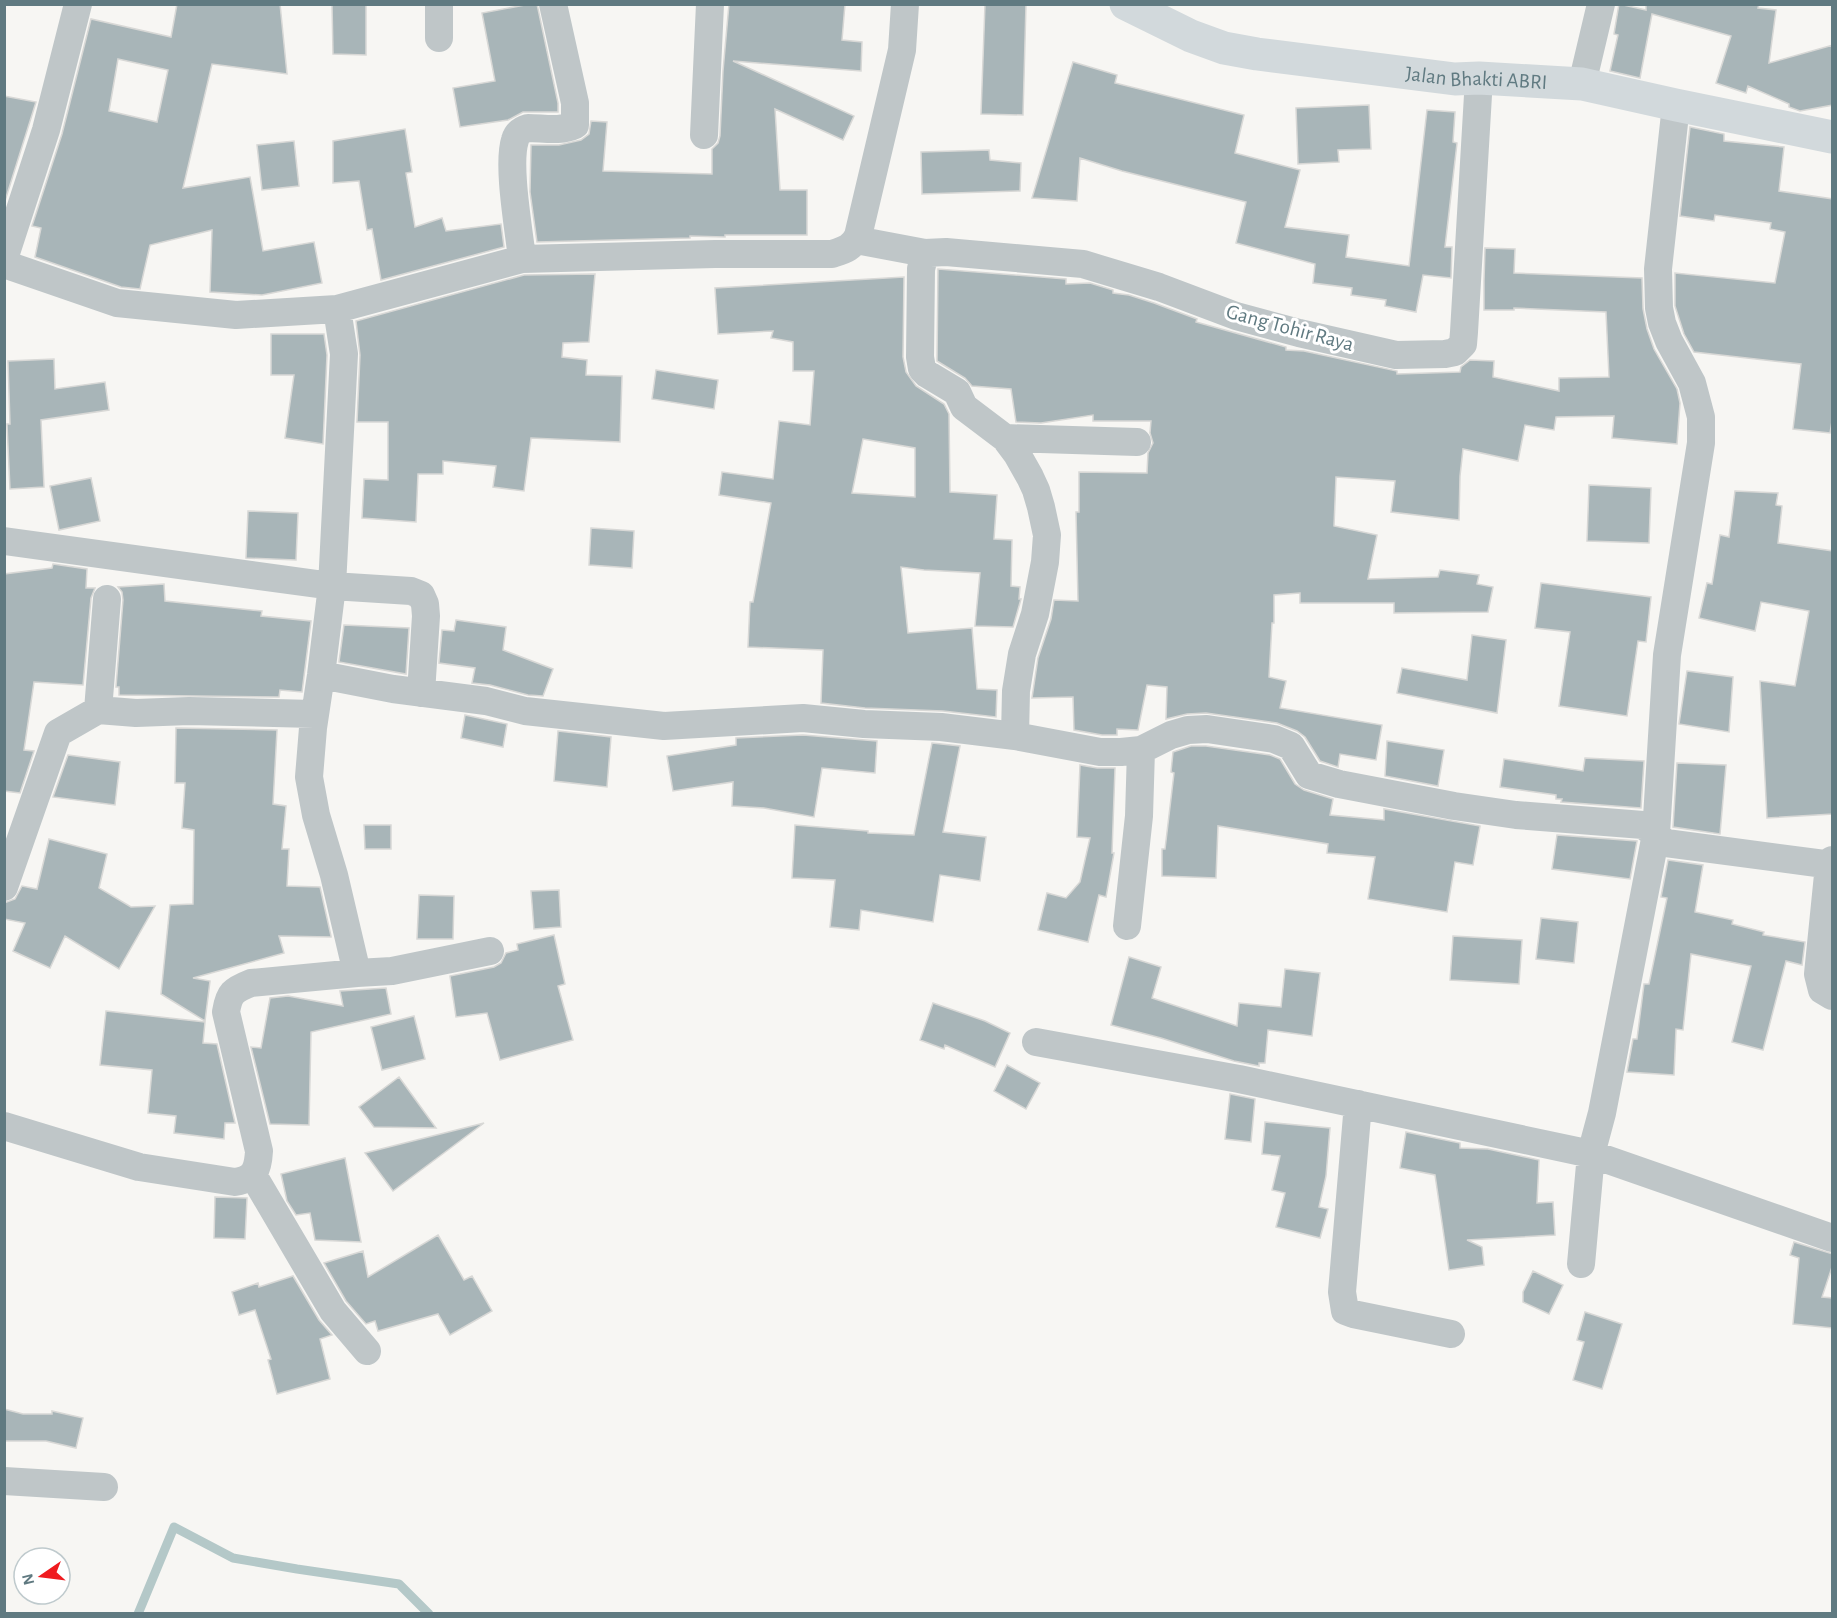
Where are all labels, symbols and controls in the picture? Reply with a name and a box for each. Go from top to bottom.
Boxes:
street label: Jalan Bhakti ABRI [1404,62,1548,92]
street label: Gang Tohir Raya [1224,301,1356,355]
north arrow [12,1546,72,1606]
text: N [19,1572,38,1587]

